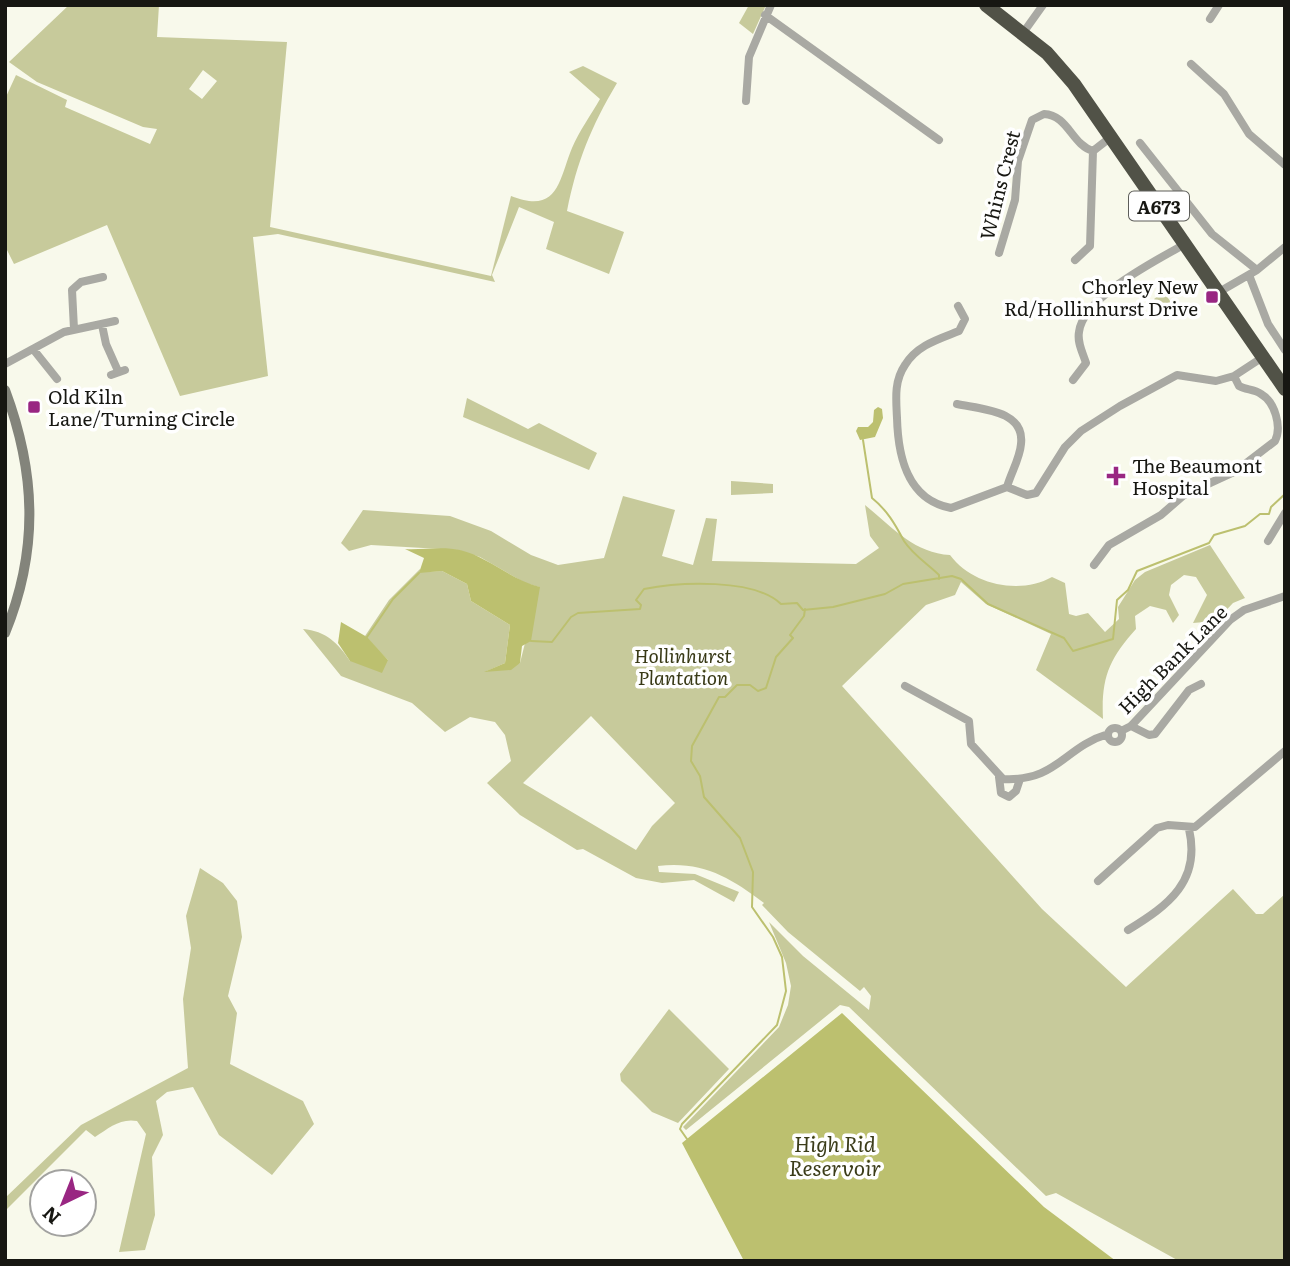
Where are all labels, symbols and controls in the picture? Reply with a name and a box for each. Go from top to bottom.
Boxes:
street label: Whins Crest [972,127,1026,243]
road number: A673 [1129,191,1189,220]
place label: Chorley New Rd/Hollinhurst Drive [1004,272,1199,322]
marker: Chorley New Rd/Hollinhurst Drive [1204,289,1220,305]
place label: Old Kiln Lane/Turning Circle [48,382,235,432]
marker: Old Kiln Lane/Turning Circle [26,399,42,415]
place label: The Beaumont Hospital [1132,451,1262,501]
marker: The Beaumont Hospital [1106,466,1126,486]
street label: High Bank Lane [1111,598,1233,720]
park label: Hollinhurst Plantation [634,641,732,691]
water label: High Rid Reservoir [789,1127,881,1182]
north arrow [28,1168,98,1238]
text: N [35,1200,66,1232]

